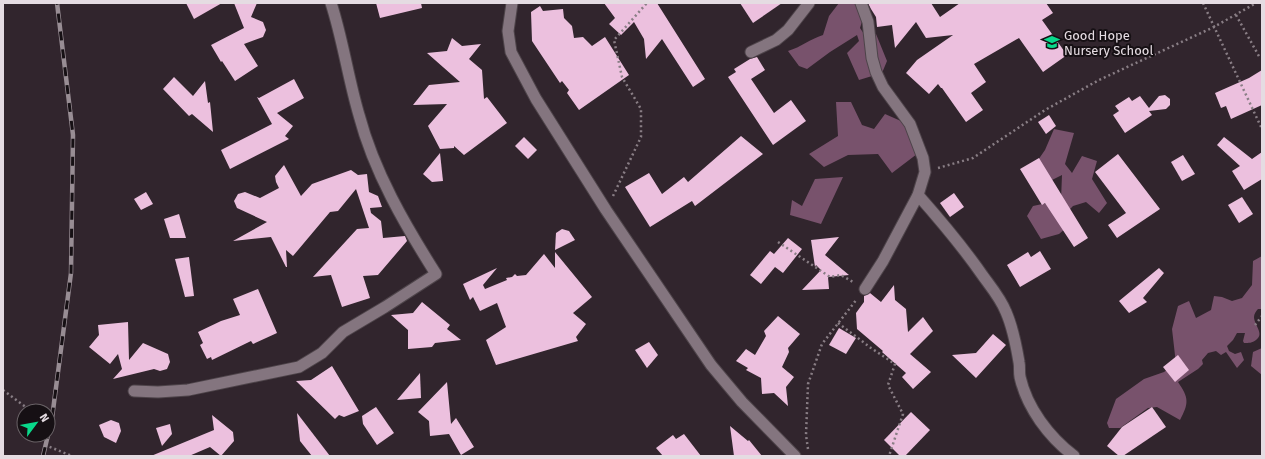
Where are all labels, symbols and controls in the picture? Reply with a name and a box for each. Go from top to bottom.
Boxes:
place label: Good Hope Nursery School [1064,28,1153,58]
school or university icon: Good Hope Nursery School [1043,33,1061,51]
north arrow [16,403,56,443]
text: N [37,411,52,425]

